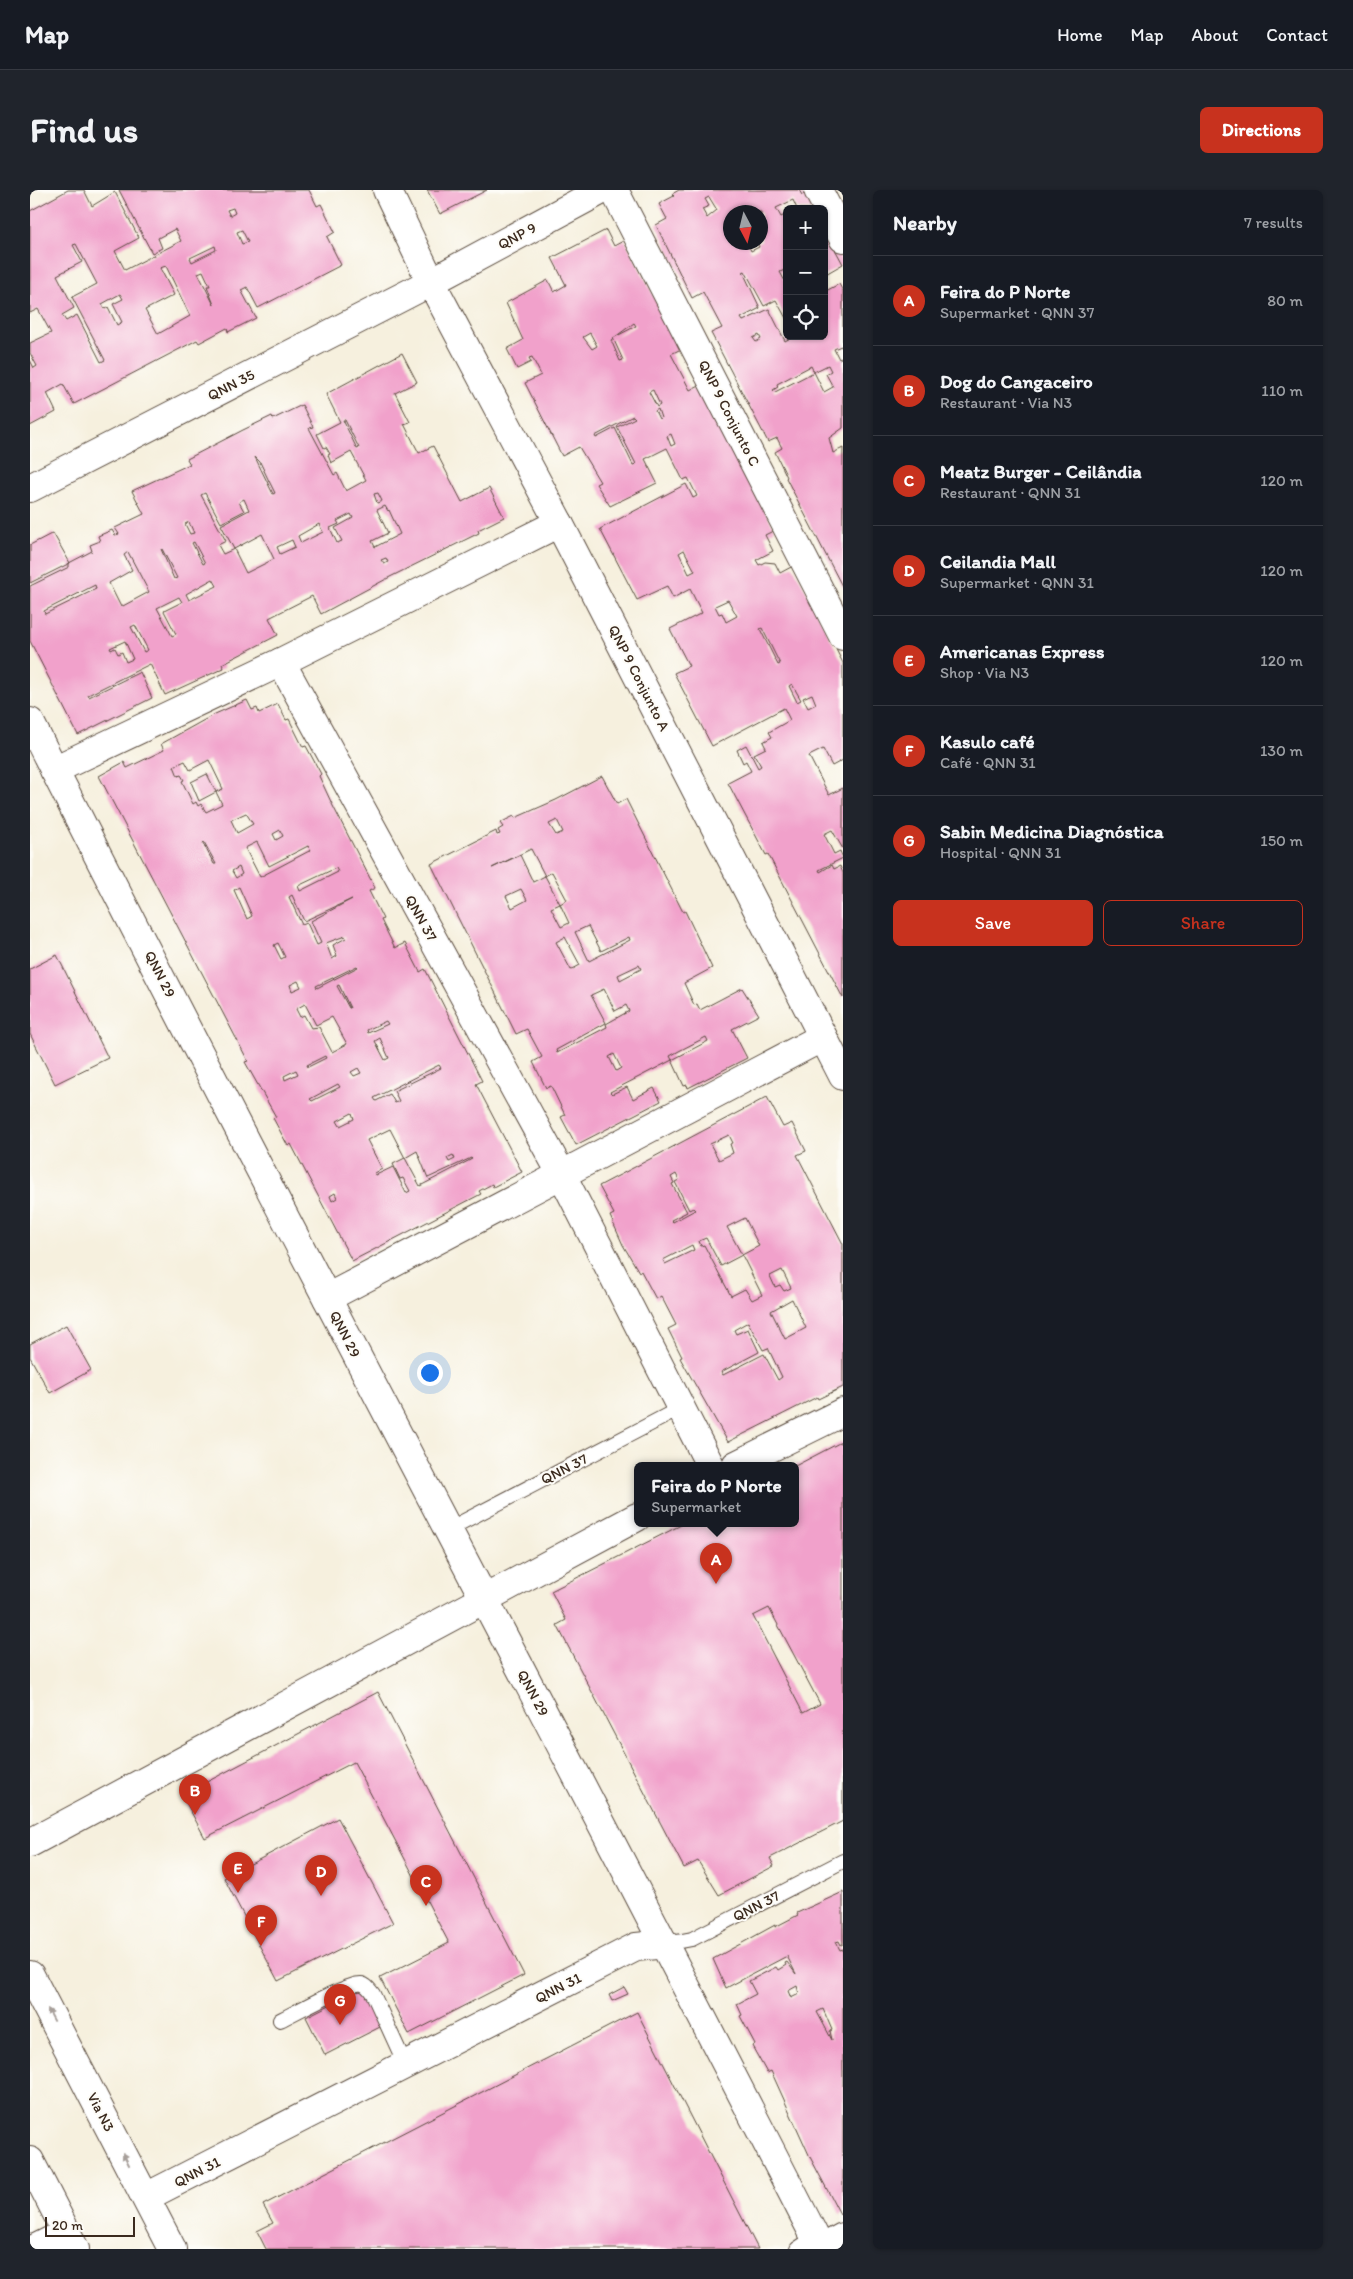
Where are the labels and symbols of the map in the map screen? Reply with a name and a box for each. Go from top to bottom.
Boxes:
north arrow [723,205,768,250]
street label: QNP 9 [495,218,539,254]
street label: QNP 9 Conjunto C [694,357,764,469]
street label: QNN 35 [204,365,258,404]
street label: QNP 9 Conjunto A [604,622,674,734]
street label: QNN 37 [401,892,441,945]
street label: QNN 29 [141,948,179,1001]
street label: QNN 29 [326,1308,364,1361]
your location [417,1360,443,1386]
street label: QNN 37 [538,1449,591,1488]
pin: A [700,1543,732,1584]
street label: QNN 29 [513,1667,553,1720]
pin: B [179,1774,211,1815]
pin: E [222,1852,254,1893]
pin: D [305,1855,337,1896]
pin: C [410,1865,442,1906]
street label: QNN 37 [730,1886,783,1925]
pin: F [245,1905,277,1946]
street label: QNN 31 [532,1969,584,2007]
pin: G [324,1984,356,2025]
one-way arrow [47,2008,55,2022]
street label: Via N3 [84,2089,118,2135]
one-way arrow [122,2152,130,2166]
street label: QNN 31 [171,2153,223,2191]
scale bar [45,2214,135,2237]

